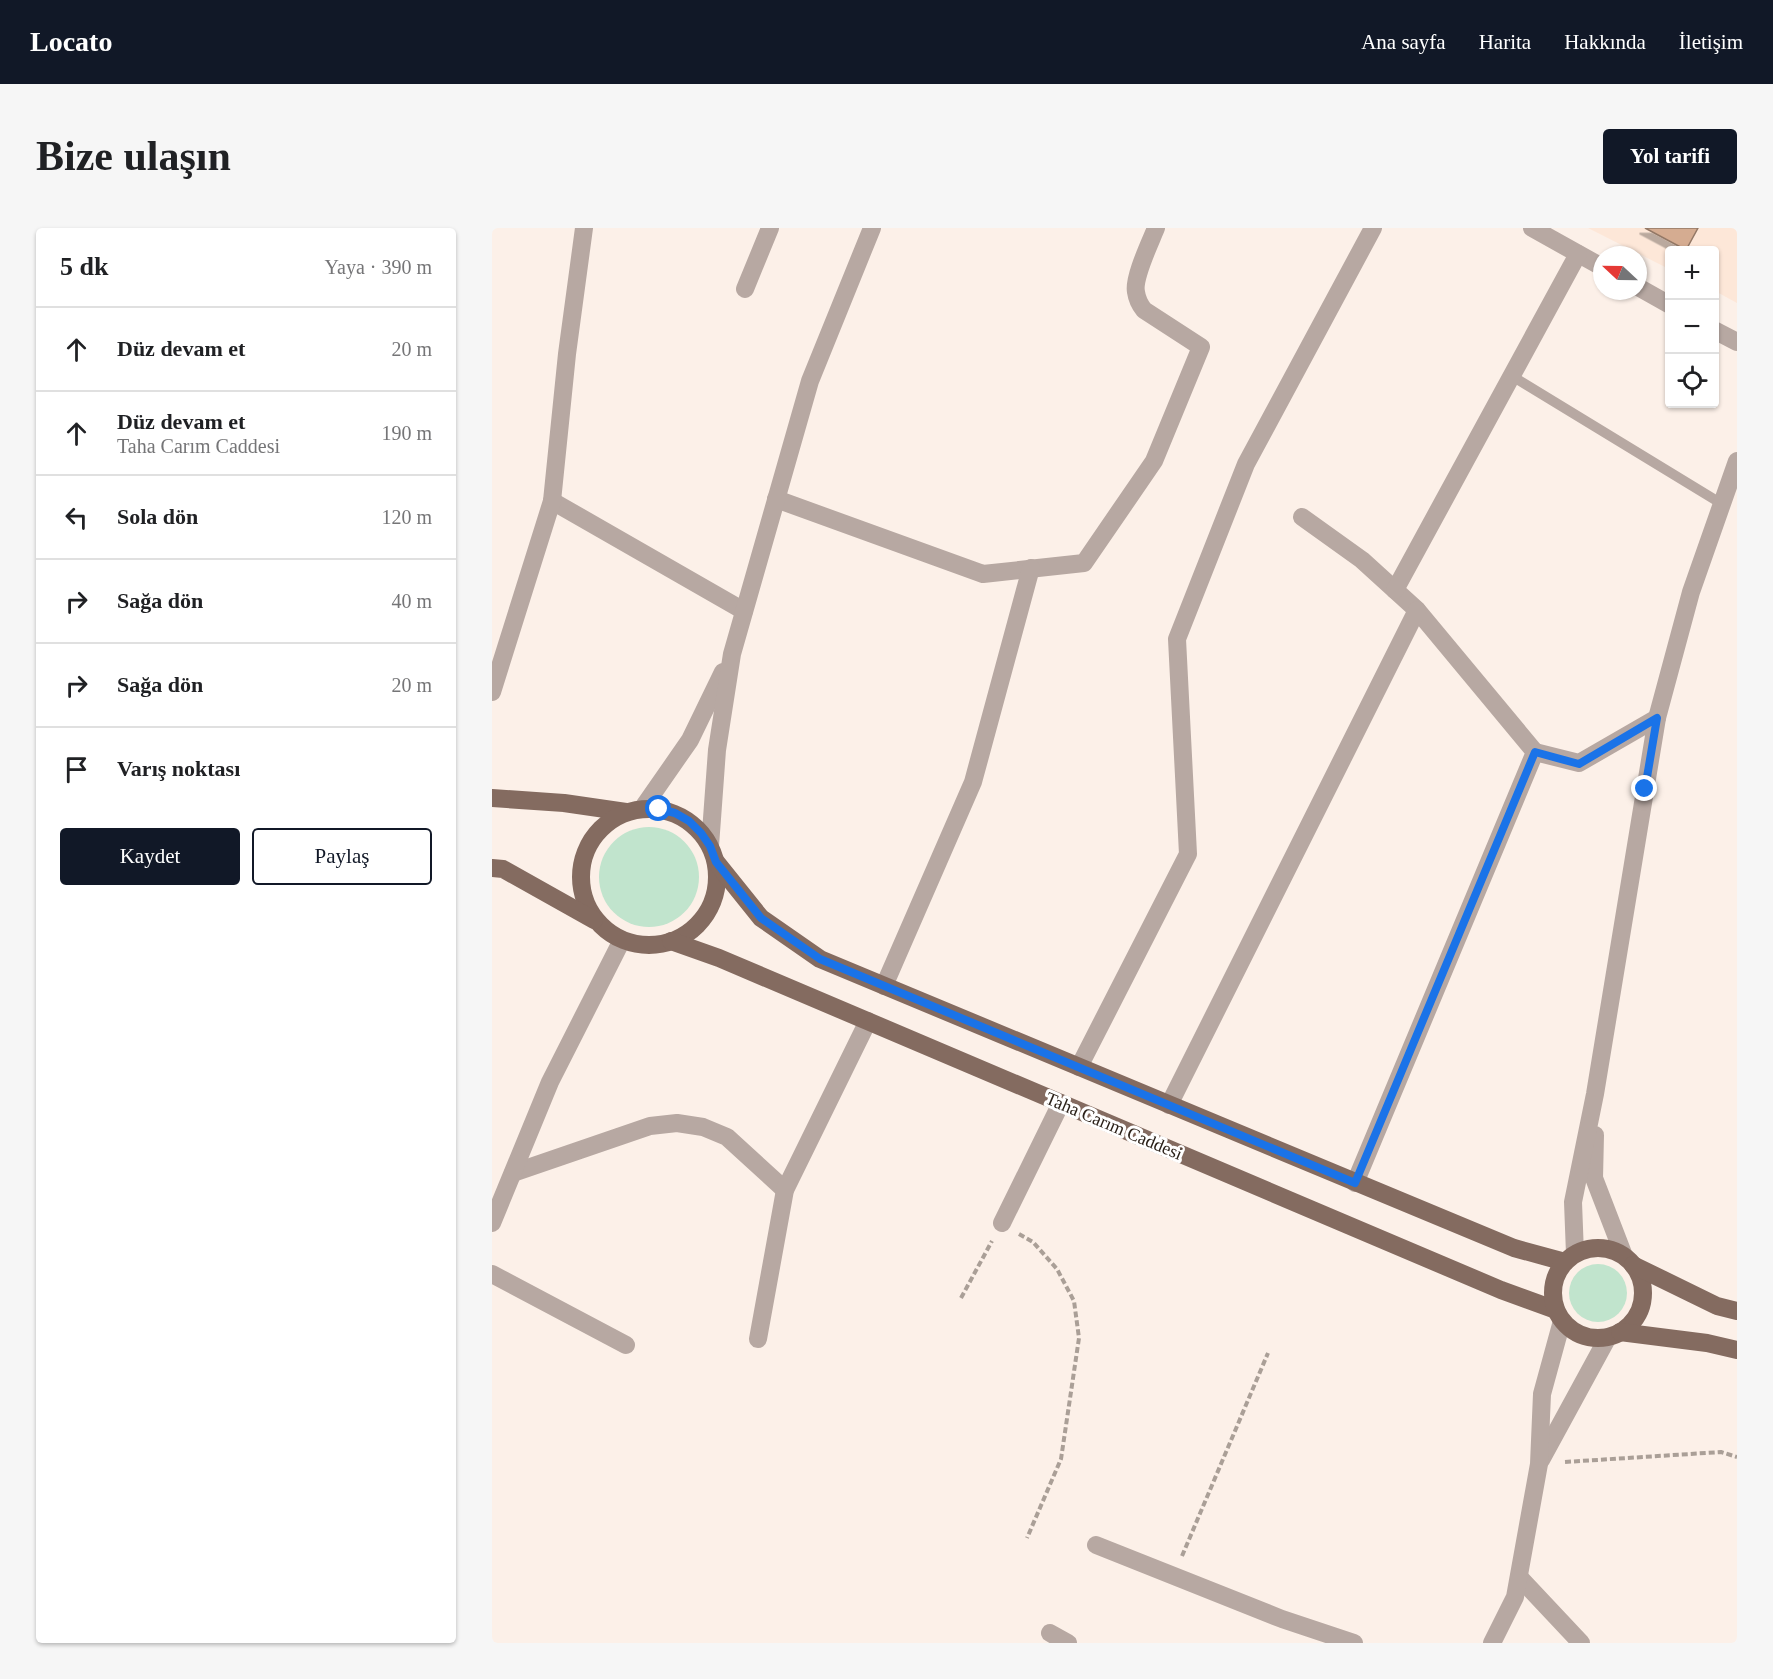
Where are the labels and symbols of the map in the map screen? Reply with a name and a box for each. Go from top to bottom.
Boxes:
north arrow [1593,246,1647,300]
route end [1631,775,1657,801]
route start [645,795,671,821]
street label: Taha Carım Caddesi [1043,1088,1185,1164]

